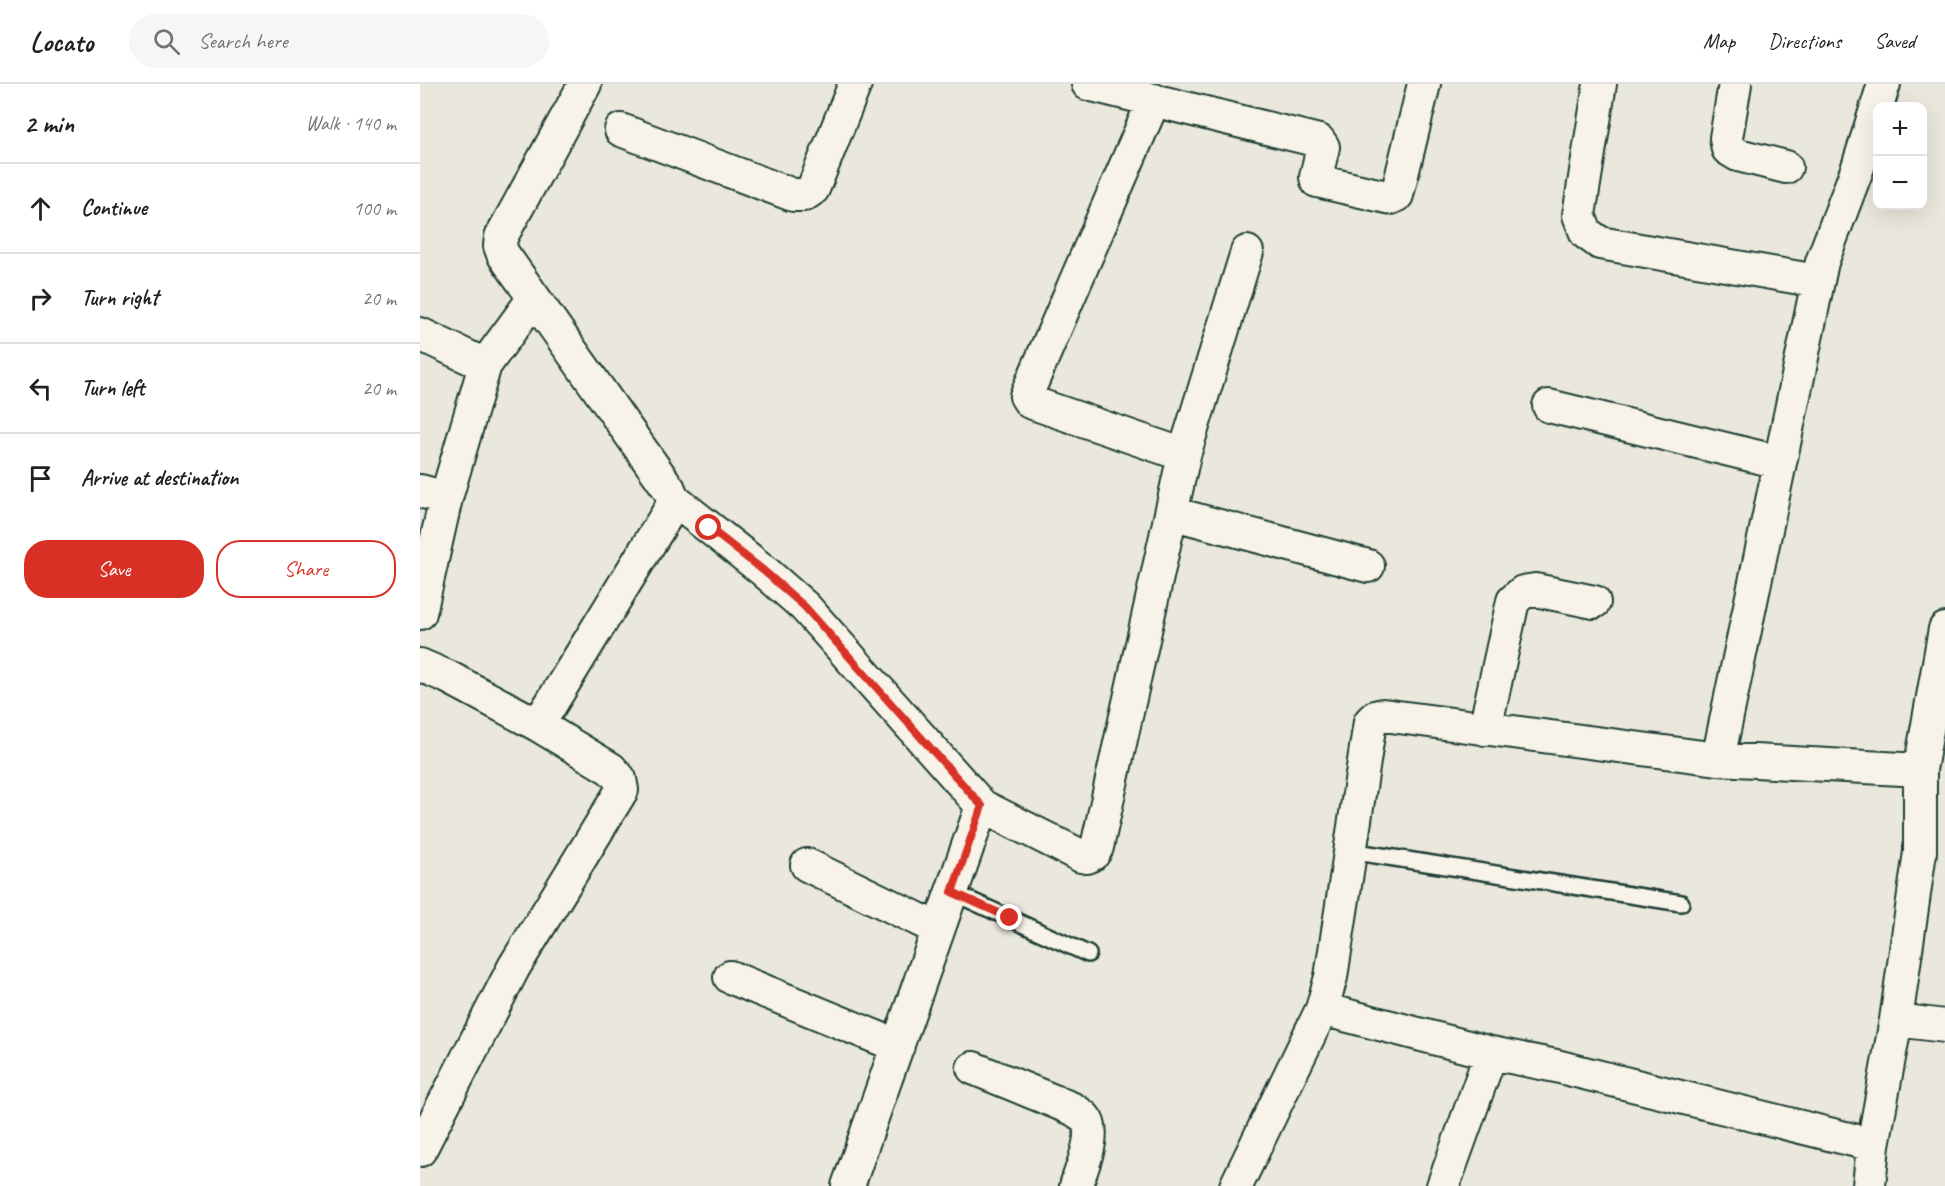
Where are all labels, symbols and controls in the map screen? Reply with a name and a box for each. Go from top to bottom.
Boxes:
search box [129,14,549,68]
text: Locato [30,24,93,59]
icon: search [150,25,183,58]
text: Search here [198,27,288,55]
text: Map [1703,28,1735,54]
text: Directions [1768,28,1841,54]
text: Saved [1874,28,1915,54]
map controls [1873,102,1927,210]
button: + [1873,102,1927,156]
text: 2 min [24,107,74,140]
text: Walk · 140 m [306,111,396,136]
button: − [1873,156,1927,210]
icon: ahead [24,192,57,225]
text: Continue [81,194,147,222]
text: 100 m [353,196,396,221]
icon: right [24,282,57,315]
text: Turn right [81,284,158,312]
text: 20 m [362,286,396,311]
icon: left [24,372,57,405]
text: Turn left [81,374,145,402]
text: 20 m [362,376,396,401]
icon: arrive [24,462,57,495]
text: Arrive at destination [81,464,238,492]
route start [695,514,721,540]
button: Save [24,540,204,598]
button: Share [216,540,396,598]
route end [996,904,1022,930]

